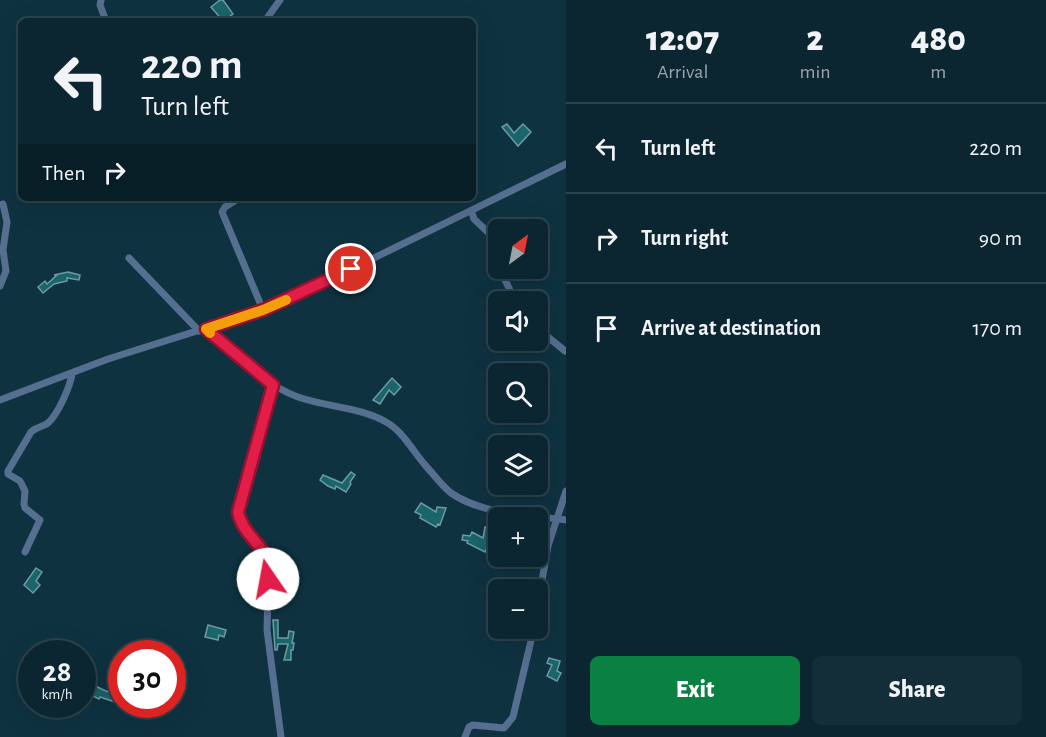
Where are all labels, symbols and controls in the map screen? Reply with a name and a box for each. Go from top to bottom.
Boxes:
text: 12:07 [646,21,719,57]
text: 2 [806,21,824,57]
text: 480 [911,21,966,57]
icon: left [42,42,120,120]
text: 220 m [141,44,243,86]
text: Arrival [657,62,708,82]
text: min [799,62,831,82]
text: m [930,62,946,82]
text: Turn left [141,93,229,120]
icon: left [590,132,623,165]
text: Turn left [641,137,715,159]
text: 220 m [969,137,1022,159]
icon: right [98,156,131,189]
text: Then [42,162,86,184]
north arrow [488,219,548,279]
map controls [488,219,548,639]
icon: right [590,222,623,255]
text: Turn right [641,227,728,249]
text: 90 m [979,227,1022,249]
pin [325,243,376,294]
icon: arrive [334,252,367,285]
button: sound [488,291,548,351]
icon: arrive [590,312,623,345]
text: Arrive at destination [641,317,821,339]
text: 170 m [972,317,1022,339]
button: search [488,363,548,423]
button: layers [488,435,548,495]
button: + [488,507,548,567]
position arrow [236,547,300,611]
button: − [488,579,548,639]
speed limit sign: 30 [108,640,186,718]
button: Exit [590,656,800,725]
button: Share [812,656,1022,725]
text: 28 [43,657,71,687]
text: km/h [42,687,72,702]

